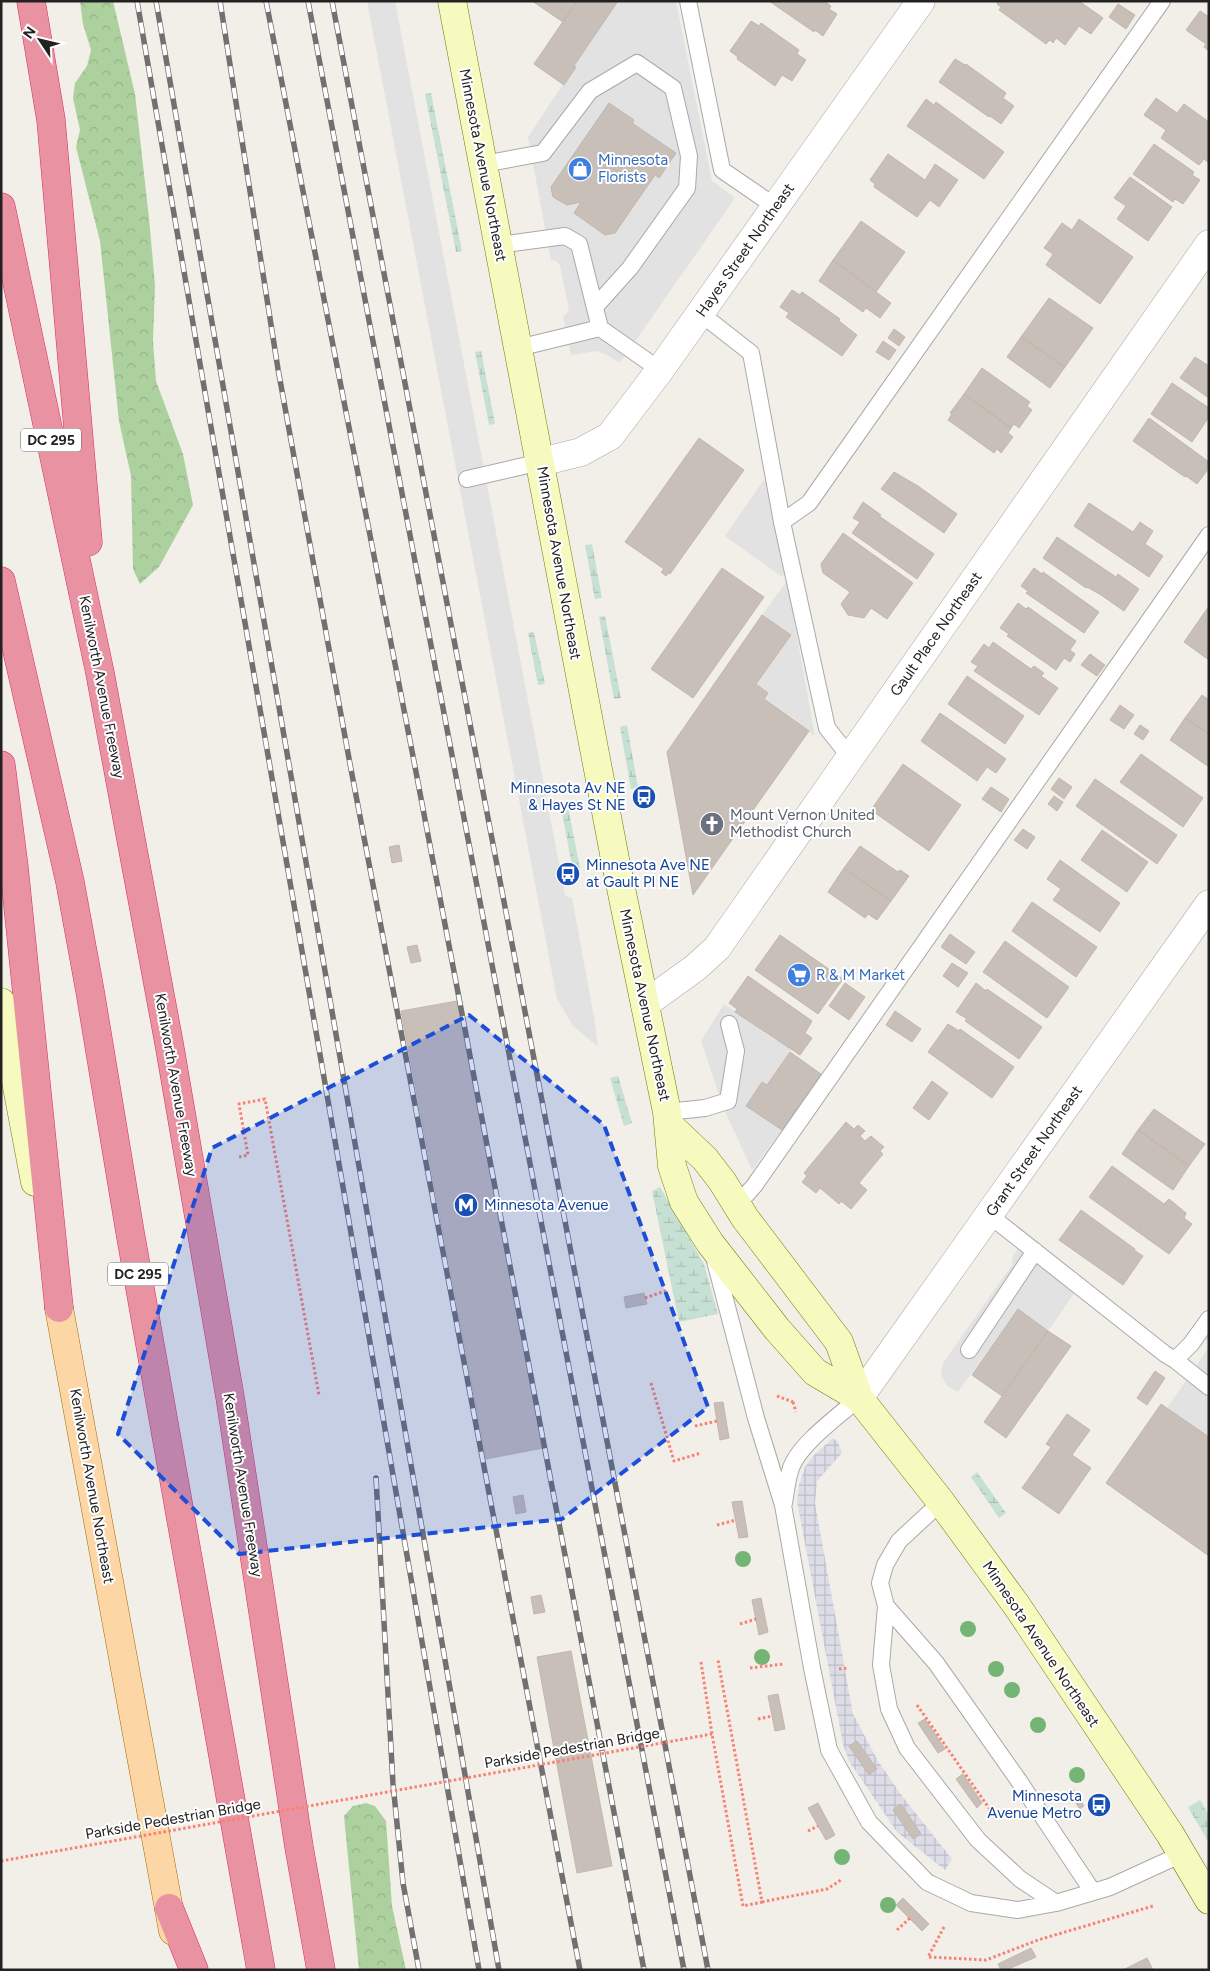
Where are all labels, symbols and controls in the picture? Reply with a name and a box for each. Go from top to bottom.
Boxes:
north arrow [15,15,65,65]
text: N [20,24,40,42]
street label: Minnesota Avenue Northeast [455,67,511,263]
place label: Minnesota Florists [598,151,668,186]
shop icon: Minnesota Florists [567,156,593,182]
street label: Hayes Street Northeast [692,179,798,320]
road number: DC 295 [21,428,81,452]
street label: Minnesota Avenue Northeast [533,465,585,661]
street label: Gault Place Northeast [886,568,986,700]
street label: Kenilworth Avenue Freeway [75,594,129,780]
place label: Minnesota Av NE & Hayes St NE [510,779,626,814]
bus stop icon: Minnesota Av NE & Hayes St NE [631,784,657,810]
place label: Mount Vernon United Methodist Church [730,806,875,841]
church icon: Mount Vernon United Methodist Church [699,811,725,837]
place label: Minnesota Ave NE at Gault Pl NE [586,856,710,891]
bus stop icon: Minnesota Ave NE at Gault Pl NE [555,861,581,887]
street label: Minnesota Avenue Northeast [616,907,674,1103]
supermarket icon: R & M Market [786,962,812,988]
place label: R & M Market [816,966,906,984]
street label: Kenilworth Avenue Freeway [151,992,201,1178]
street label: Grant Street Northeast [982,1082,1086,1220]
metro station icon: Minnesota Avenue [453,1192,479,1218]
place label: Minnesota Avenue [484,1196,609,1214]
road number: DC 295 [108,1262,168,1286]
street label: Kenilworth Avenue Northeast [66,1387,118,1585]
street label: Kenilworth Avenue Freeway [220,1392,266,1578]
street label: Minnesota Avenue Northeast [979,1558,1103,1731]
street label: Parkside Pedestrian Bridge [483,1724,661,1772]
place label: Minnesota Avenue Metro [987,1787,1082,1822]
bus stop icon: Minnesota Avenue Metro [1086,1792,1112,1818]
street label: Parkside Pedestrian Bridge [84,1795,262,1843]

